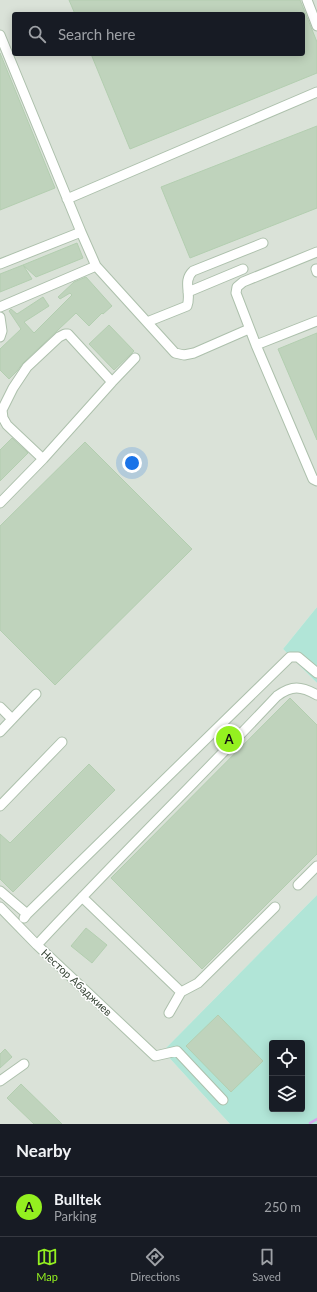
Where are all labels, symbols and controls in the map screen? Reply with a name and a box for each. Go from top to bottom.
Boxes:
search box [12,12,305,56]
icon: search [26,23,48,45]
text: Search here [58,25,135,43]
your location [122,453,142,473]
pin: A [216,724,242,754]
street label: Нестор Абаджиев [39,946,115,1018]
map controls [269,1040,305,1112]
button: locate [269,1040,305,1076]
button: layers [269,1076,305,1112]
text: Nearby [16,1140,71,1161]
text: Bulltek [54,1190,101,1208]
text: A [24,1199,34,1215]
text: 250 m [264,1199,301,1215]
text: Parking [54,1208,97,1224]
tab: Map [36,1246,58,1283]
tab: Directions [130,1246,180,1283]
tab: Saved [252,1246,281,1283]

